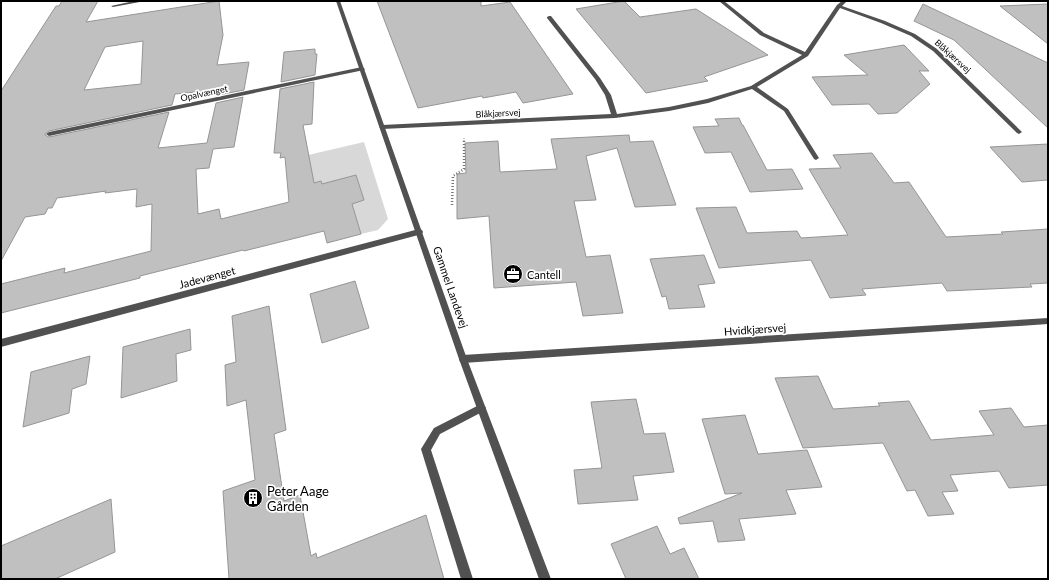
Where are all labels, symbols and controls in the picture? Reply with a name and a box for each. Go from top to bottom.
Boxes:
street label: Blåkjærsvej [933,37,973,75]
street label: Opalvænget [179,82,229,103]
street label: Blåkjærsvej [475,106,521,120]
street label: Gammel Landevej [431,244,471,330]
street label: Jadevænget [177,263,237,291]
office icon: Cantell [502,263,524,285]
place label: Cantell [527,268,561,281]
street label: Hvidkjærsvej [723,320,787,338]
place label: Peter Aage Gården [267,483,329,514]
building icon: Peter Aage Gården [242,487,264,509]

